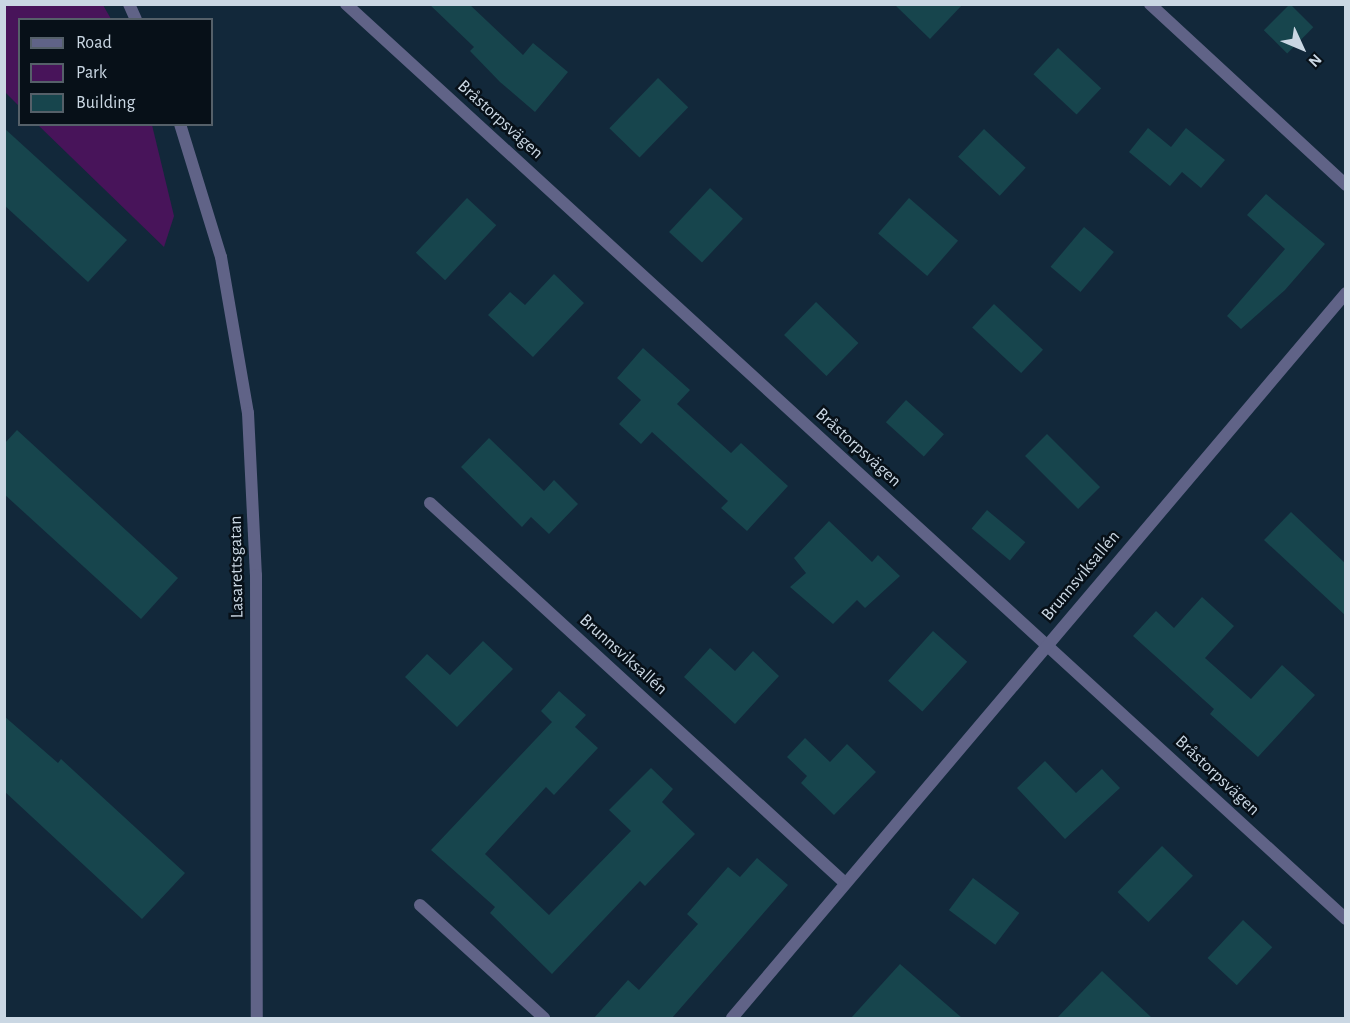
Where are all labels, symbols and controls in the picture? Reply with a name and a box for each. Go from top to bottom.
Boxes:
legend [18,18,213,126]
north arrow [1272,18,1332,78]
text: Road [76,34,112,52]
text: N [1305,51,1325,70]
text: Park [76,64,107,82]
street label: Bråstorpsvägen [453,76,547,164]
text: Building [76,94,135,112]
street label: Bråstorpsvägen [811,404,905,492]
street label: Lasarettsgatan [225,515,249,619]
street label: Brunnsviksallén [1037,527,1125,625]
street label: Brunnsviksallén [575,610,671,700]
street label: Bråstorpsvägen [1170,731,1264,821]

